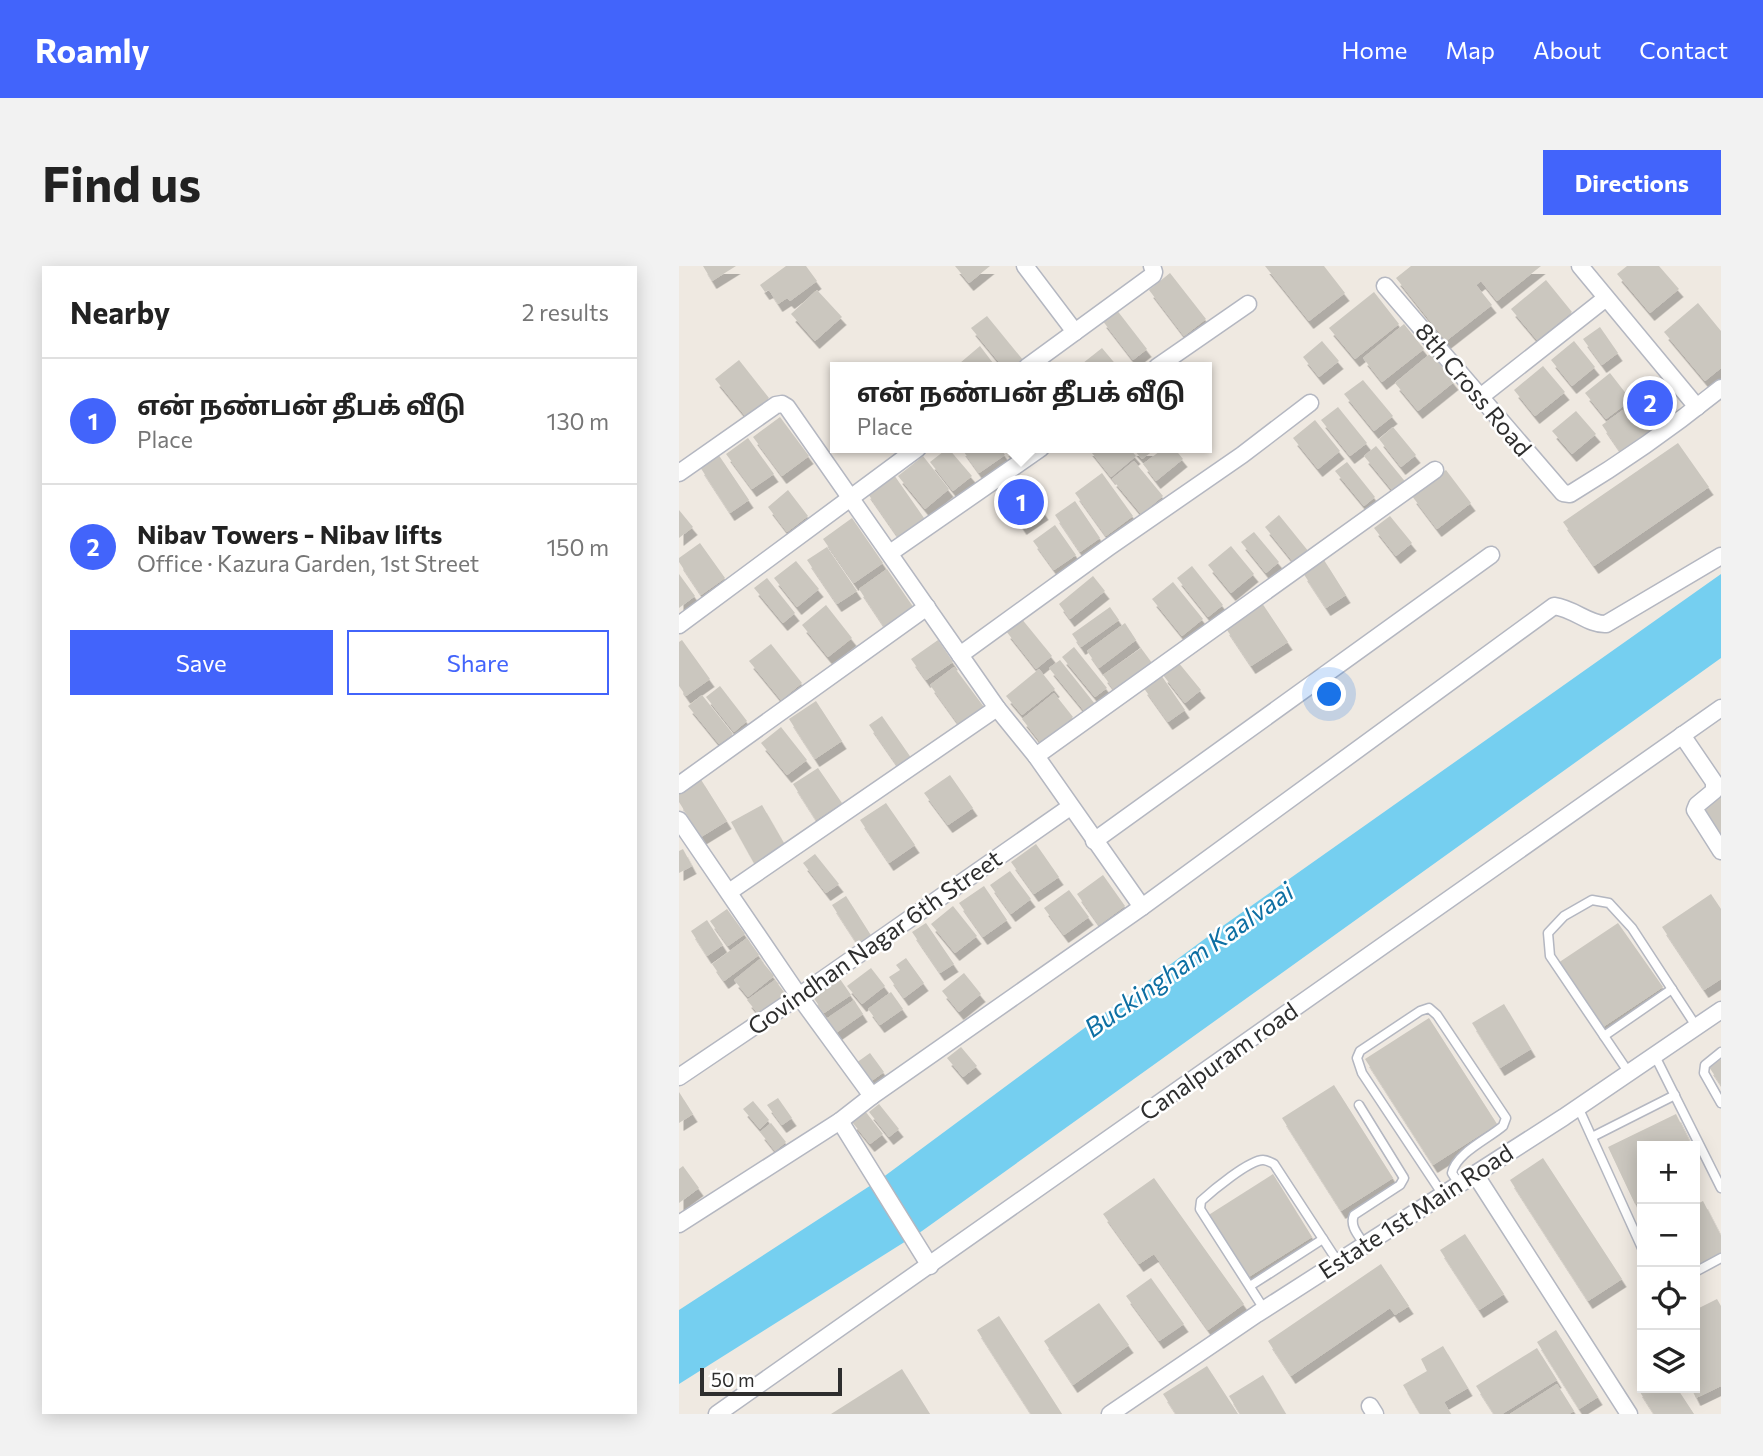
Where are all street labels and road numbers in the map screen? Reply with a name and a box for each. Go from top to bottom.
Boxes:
street label: 8th Cross Road [1410,317,1538,462]
street label: Govindhan Nagar 6th Street [742,843,1007,1041]
street label: Canalpuram road [1133,995,1303,1126]
street label: Estate 1st Main Road [1313,1137,1518,1284]

